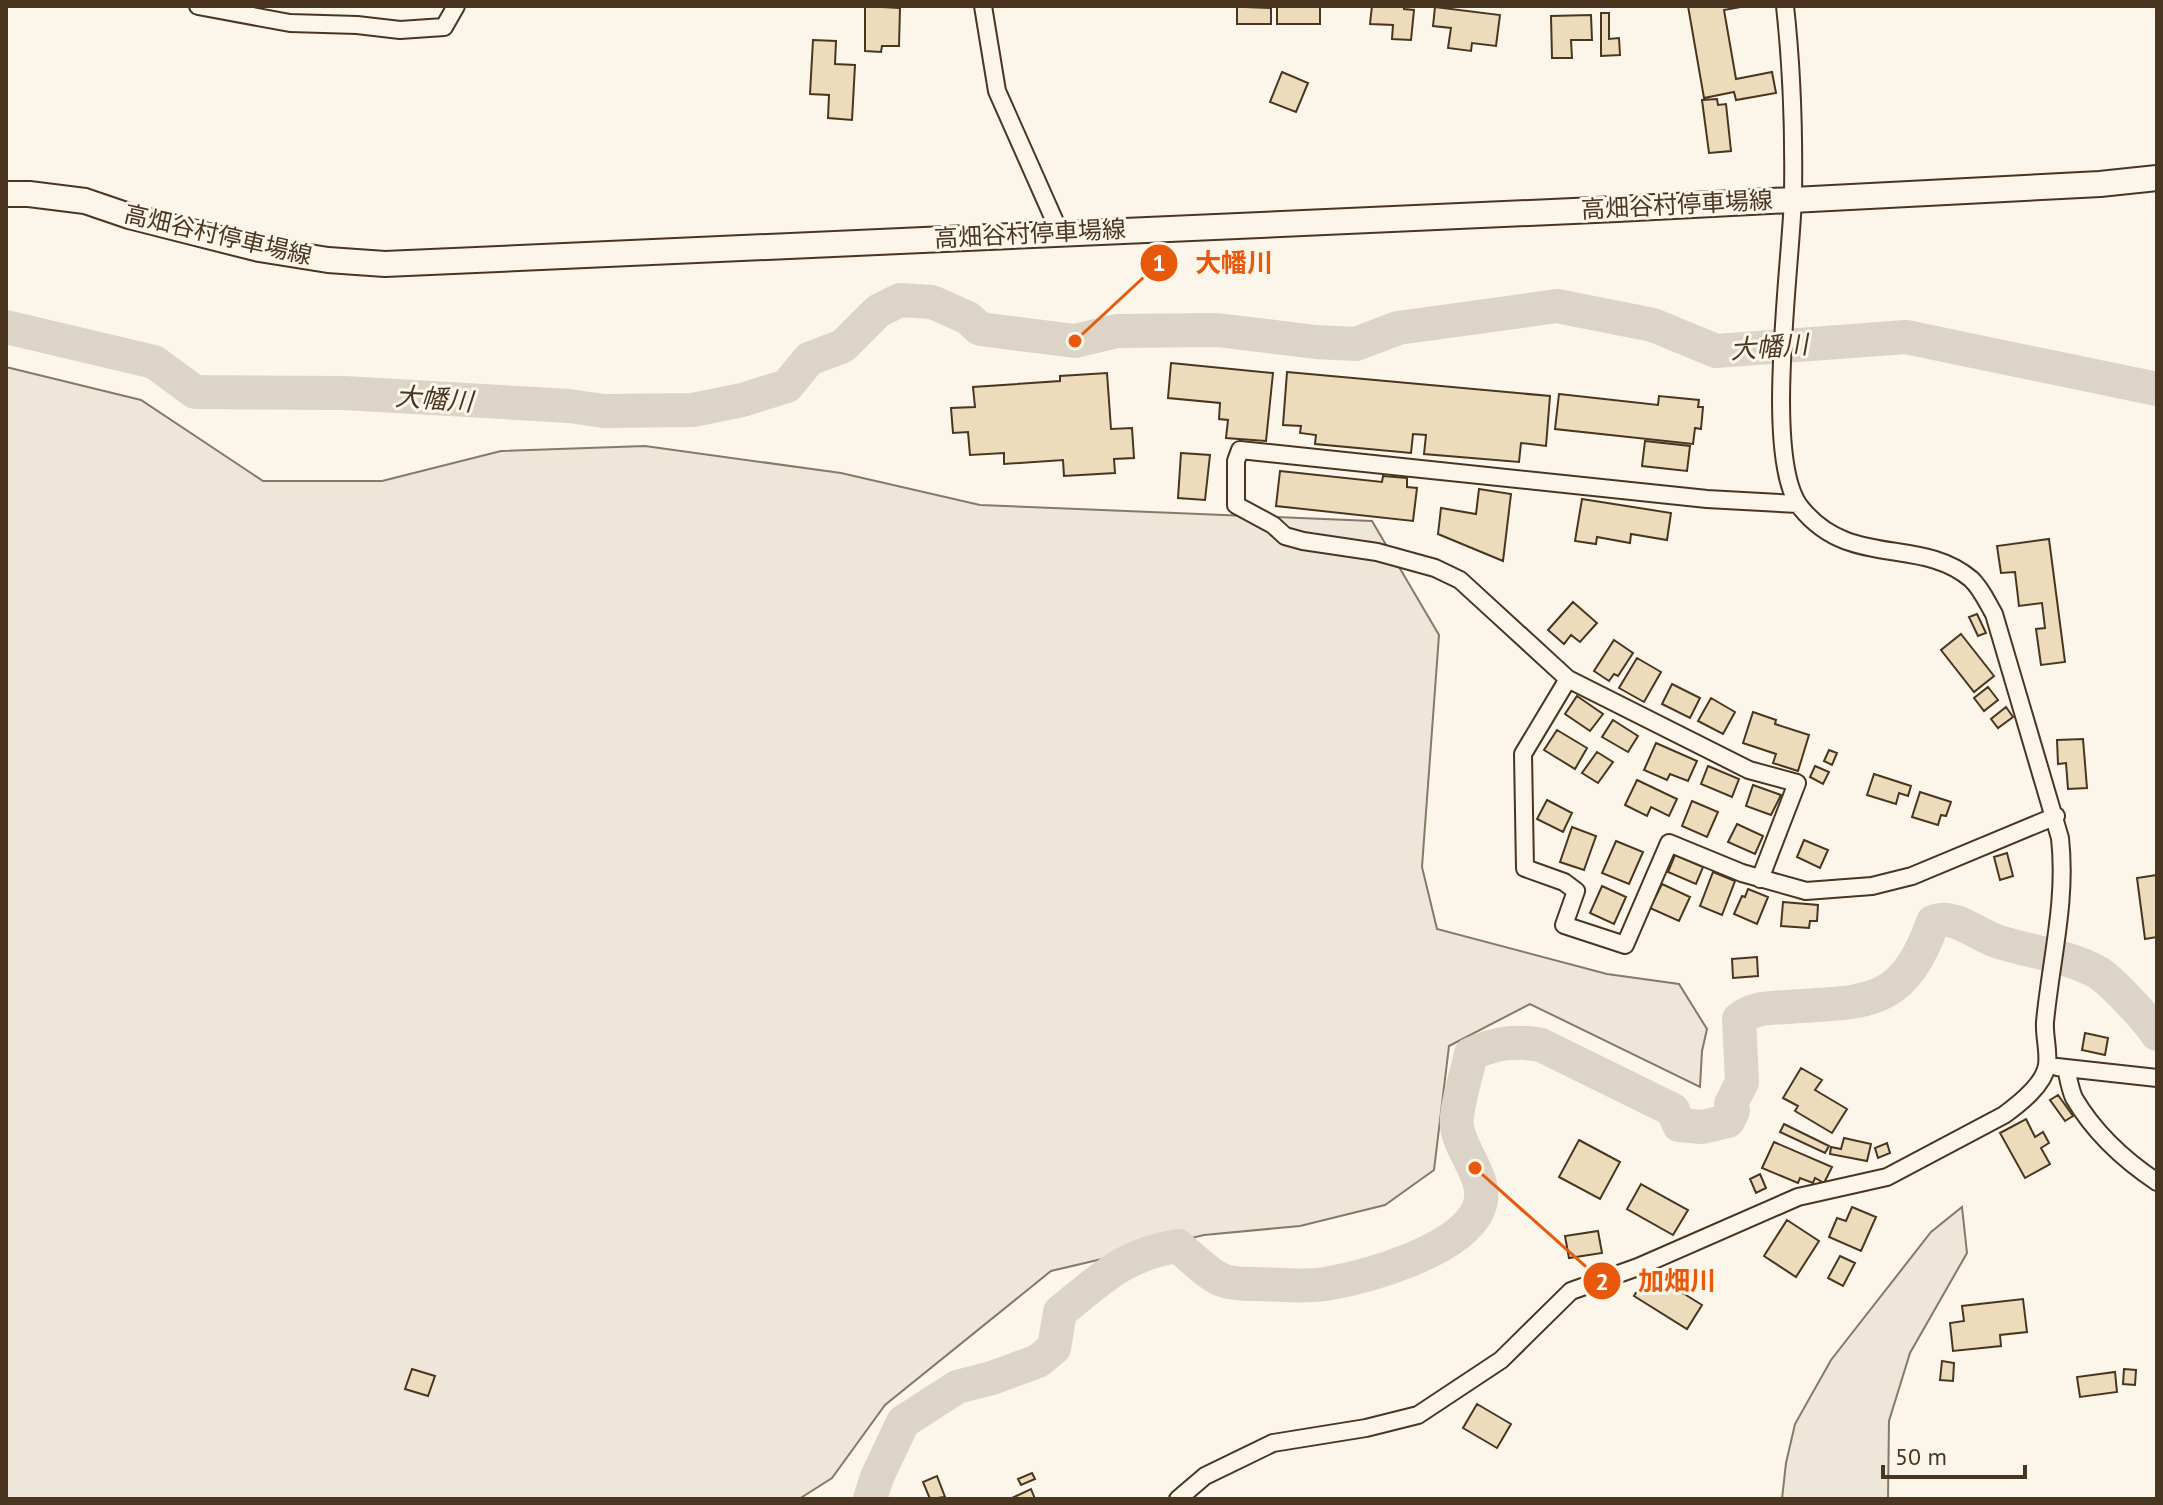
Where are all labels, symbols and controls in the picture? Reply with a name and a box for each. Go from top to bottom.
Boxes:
street label: 高畑谷村停車場線 [1580,184,1774,225]
street label: 高畑谷村停車場線 [121,198,315,271]
street label: 高畑谷村停車場線 [933,213,1127,254]
callout: 大幡川 [1139,238,1289,288]
text: 大幡川 [1195,246,1273,279]
text: 1 [1152,247,1166,278]
water label: 大幡川 [1729,327,1812,366]
water label: 大幡川 [394,379,477,418]
callout: 加畑川 [1582,1256,1732,1306]
text: 加畑川 [1638,1264,1716,1297]
text: 2 [1595,1266,1609,1297]
scale bar [1883,1429,2025,1479]
text: 50 m [1895,1441,1947,1472]

